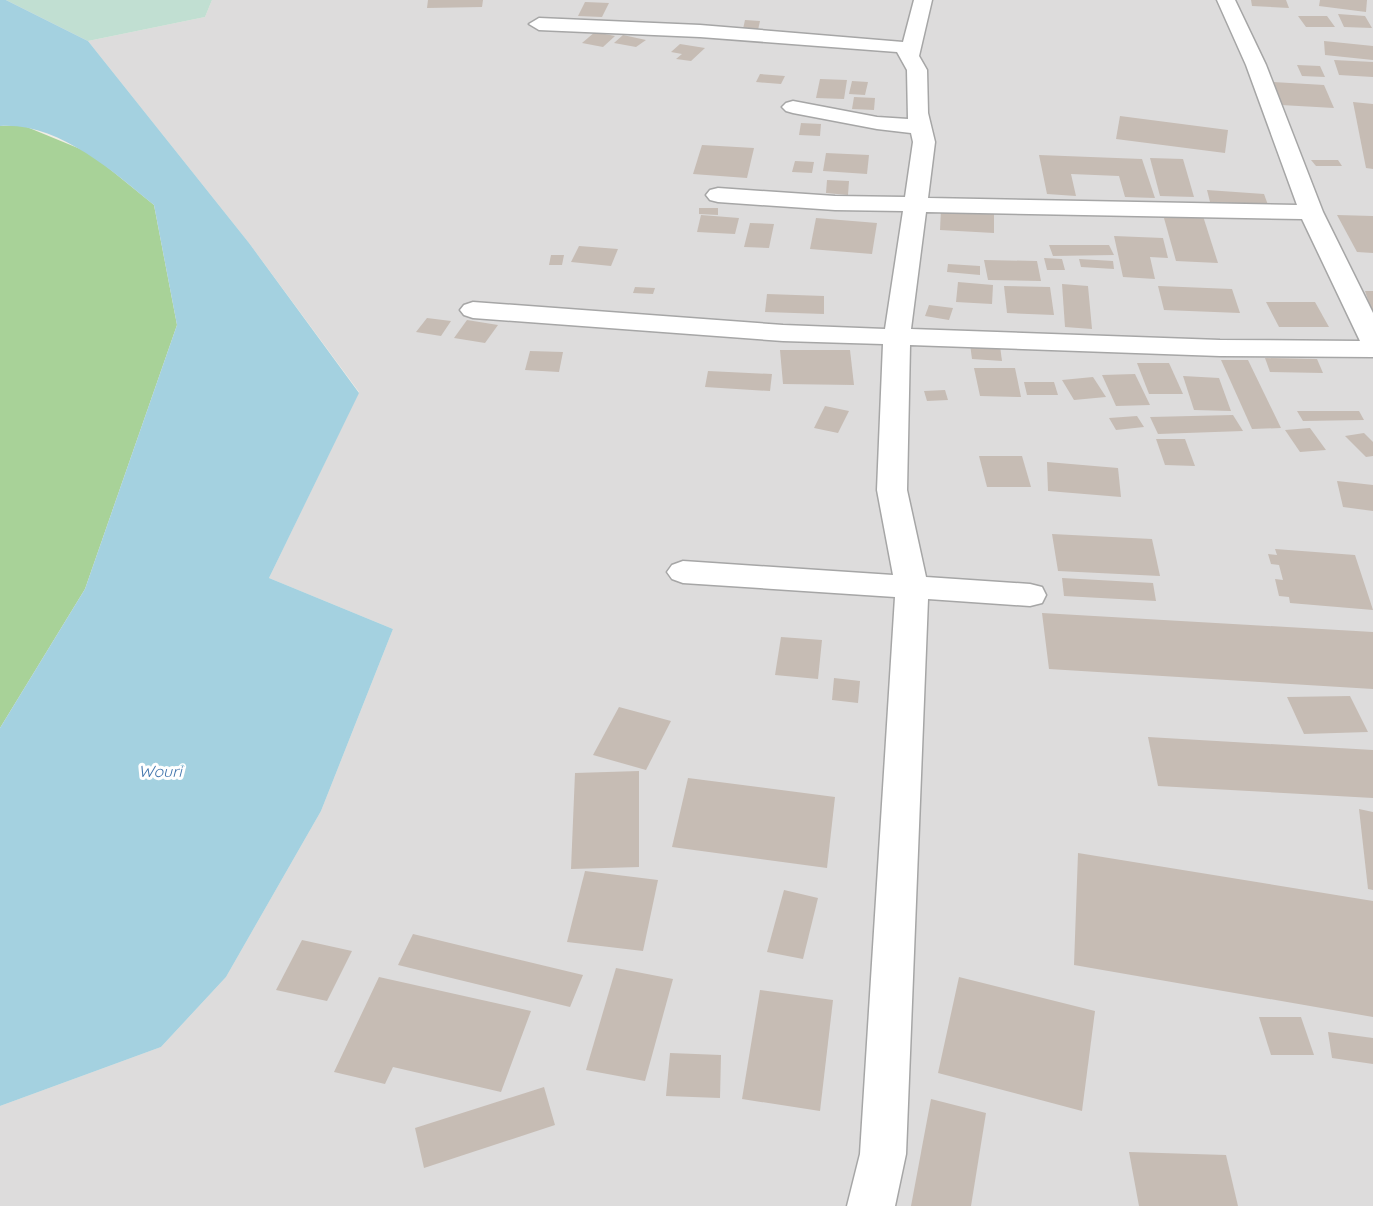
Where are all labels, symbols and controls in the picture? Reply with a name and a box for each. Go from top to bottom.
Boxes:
water label: Wouri [138,761,183,781]

